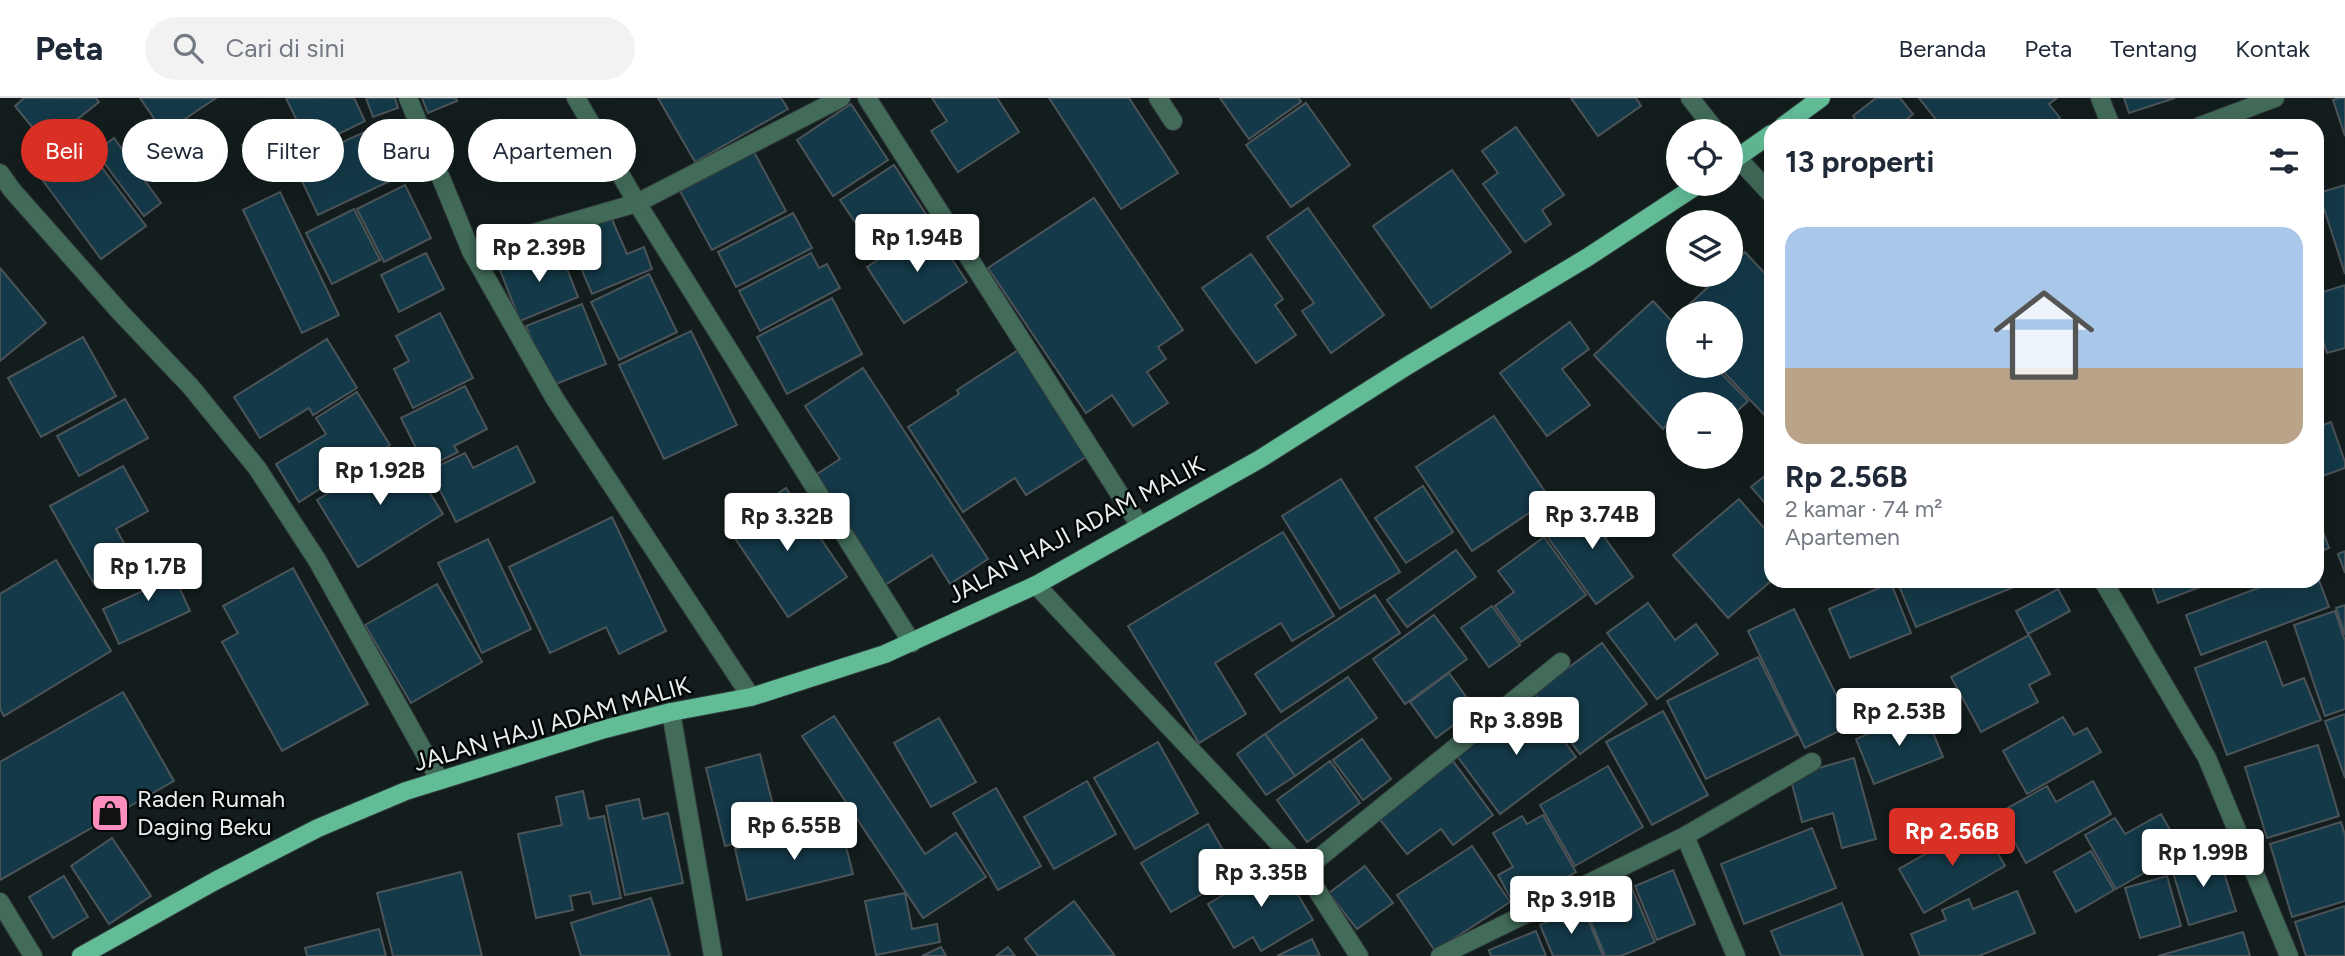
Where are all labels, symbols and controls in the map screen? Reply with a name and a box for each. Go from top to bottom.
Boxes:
search box [145,17,635,80]
text: Peta [35,29,103,68]
icon: search [169,29,207,67]
text: Cari di sini [225,32,345,64]
text: Beranda [1899,34,1986,63]
text: Peta [2024,34,2072,63]
text: Tentang [2110,34,2197,63]
text: Kontak [2235,34,2310,63]
chip: Beli [21,119,108,182]
chip: Sewa [122,119,228,182]
chip: Filter [242,119,344,182]
chip: Baru [358,119,454,182]
chip: Apartemen [468,119,636,182]
map controls [1666,119,1743,469]
button: locate [1666,119,1743,196]
icon: filters [2265,142,2303,180]
text: 13 properti [1785,143,1934,180]
button: layers [1666,210,1743,287]
pin: Rp 1.94B [845,214,989,274]
text: Rp 1.94B [871,223,963,251]
pin: Rp 2.39B [467,225,611,284]
text: Rp 2.39B [492,233,586,261]
icon: home [1981,272,2107,398]
button: + [1666,301,1743,378]
button: − [1666,392,1743,469]
pin: Rp 1.92B [308,448,452,507]
street label: JALAN HAJI ADAM MALIK [943,449,1209,610]
text: Rp 1.92B [335,456,425,484]
text: Rp 2.56B [1785,458,1908,495]
pin: Rp 3.74B [1520,491,1664,551]
pin: Rp 3.32B [715,494,859,553]
text: 2 kamar · 74 m² [1785,495,1943,523]
text: Rp 3.74B [1545,500,1639,528]
text: Rp 3.32B [741,502,833,530]
text: Apartemen [1785,523,1900,551]
pin: Rp 1.7B [83,544,213,603]
text: Rp 1.7B [110,552,186,580]
street label: JALAN HAJI ADAM MALIK [410,670,694,777]
pin: Rp 2.53B [1827,688,1971,748]
text: Rp 2.53B [1852,697,1946,725]
pin: Rp 3.89B [1444,698,1588,757]
text: Rp 3.89B [1469,706,1563,734]
place label: Raden Rumah Daging Beku [137,784,285,841]
shop icon: Raden Rumah Daging Beku [89,792,131,834]
pin: Rp 6.55B [722,802,866,862]
pin: Rp 2.56B [1880,808,2024,868]
text: Rp 6.55B [747,811,841,839]
text: Rp 2.56B [1905,817,1999,845]
pin: Rp 1.99B [2131,830,2275,889]
text: Rp 1.99B [2158,838,2248,866]
pin: Rp 3.35B [1189,850,1333,909]
text: Rp 3.35B [1215,858,1307,886]
pin: Rp 3.91B [1499,876,1643,936]
text: Rp 3.91B [1526,885,1616,913]

